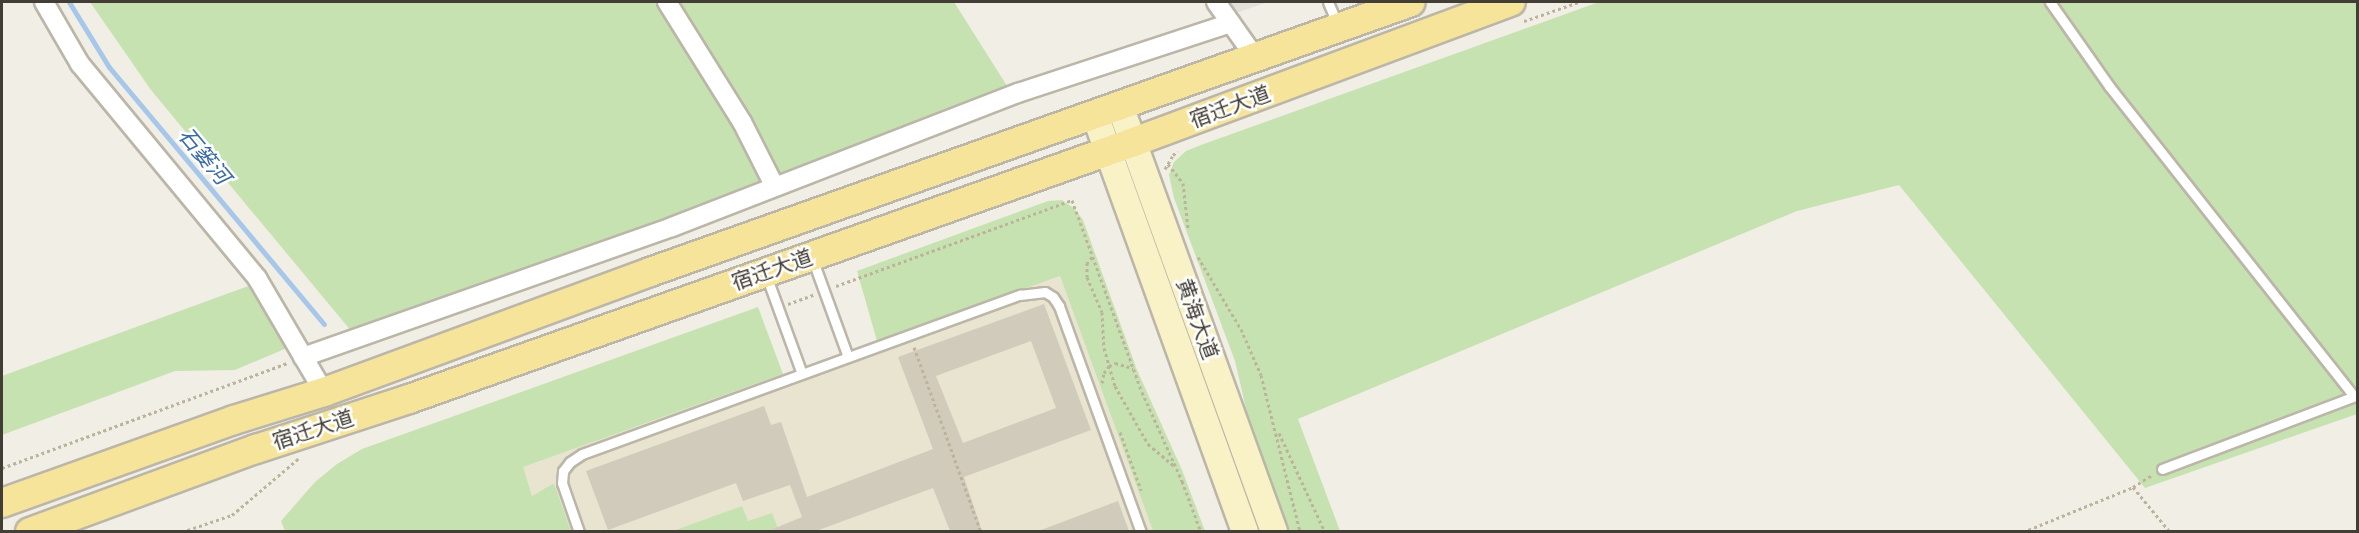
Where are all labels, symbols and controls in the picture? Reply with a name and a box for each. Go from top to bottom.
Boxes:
street label: 宿迁大道 [1186,81,1274,133]
water label: 石篓河 [173,122,235,190]
street label: 宿迁大道 [728,244,816,296]
street label: 黄海大道 [1171,275,1223,363]
street label: 宿迁大道 [269,405,357,455]

